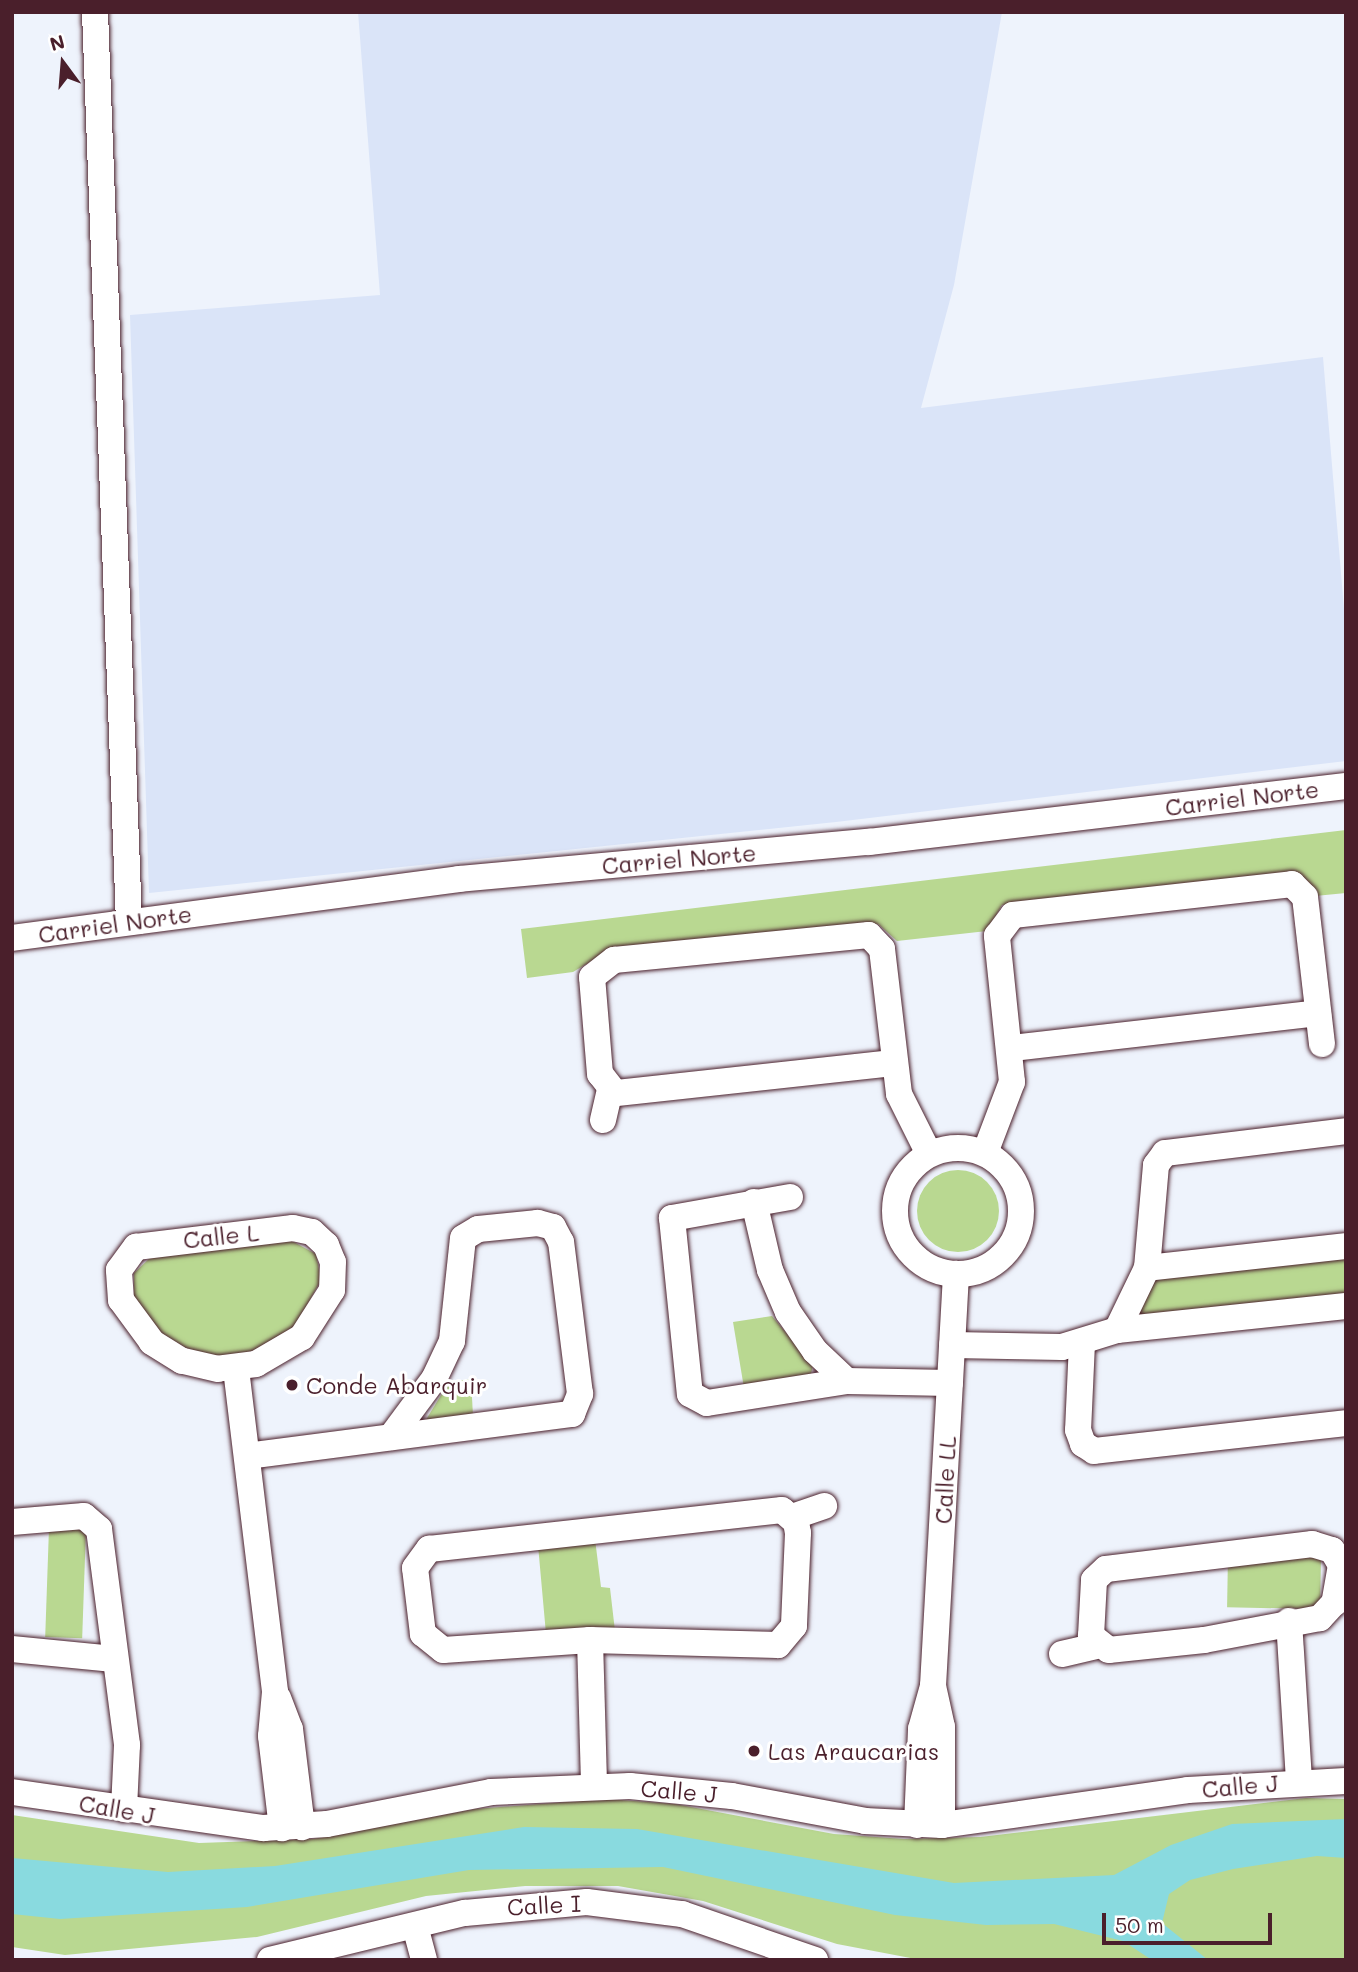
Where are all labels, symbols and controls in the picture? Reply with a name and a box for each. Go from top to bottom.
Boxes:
north arrow [28,28,98,98]
text: N [47,28,67,56]
street label: Carriel Norte [1164,775,1320,821]
street label: Carriel Norte [601,839,757,879]
street label: Carriel Norte [36,900,194,948]
street label: Calle L [182,1218,260,1254]
place label: Conde Abarquir [306,1371,487,1399]
marker: Conde Abarquir [284,1377,300,1393]
street label: Calle LL [929,1435,961,1525]
place label: Las Araucarias [768,1737,939,1765]
marker: Las Araucarias [746,1743,762,1759]
street label: Calle J [1201,1769,1279,1803]
street label: Calle J [640,1774,718,1808]
street label: Calle J [77,1789,157,1829]
street label: Calle I [506,1889,582,1921]
scale bar [1106,1898,1276,1942]
text: 50 m [1115,1911,1164,1938]

